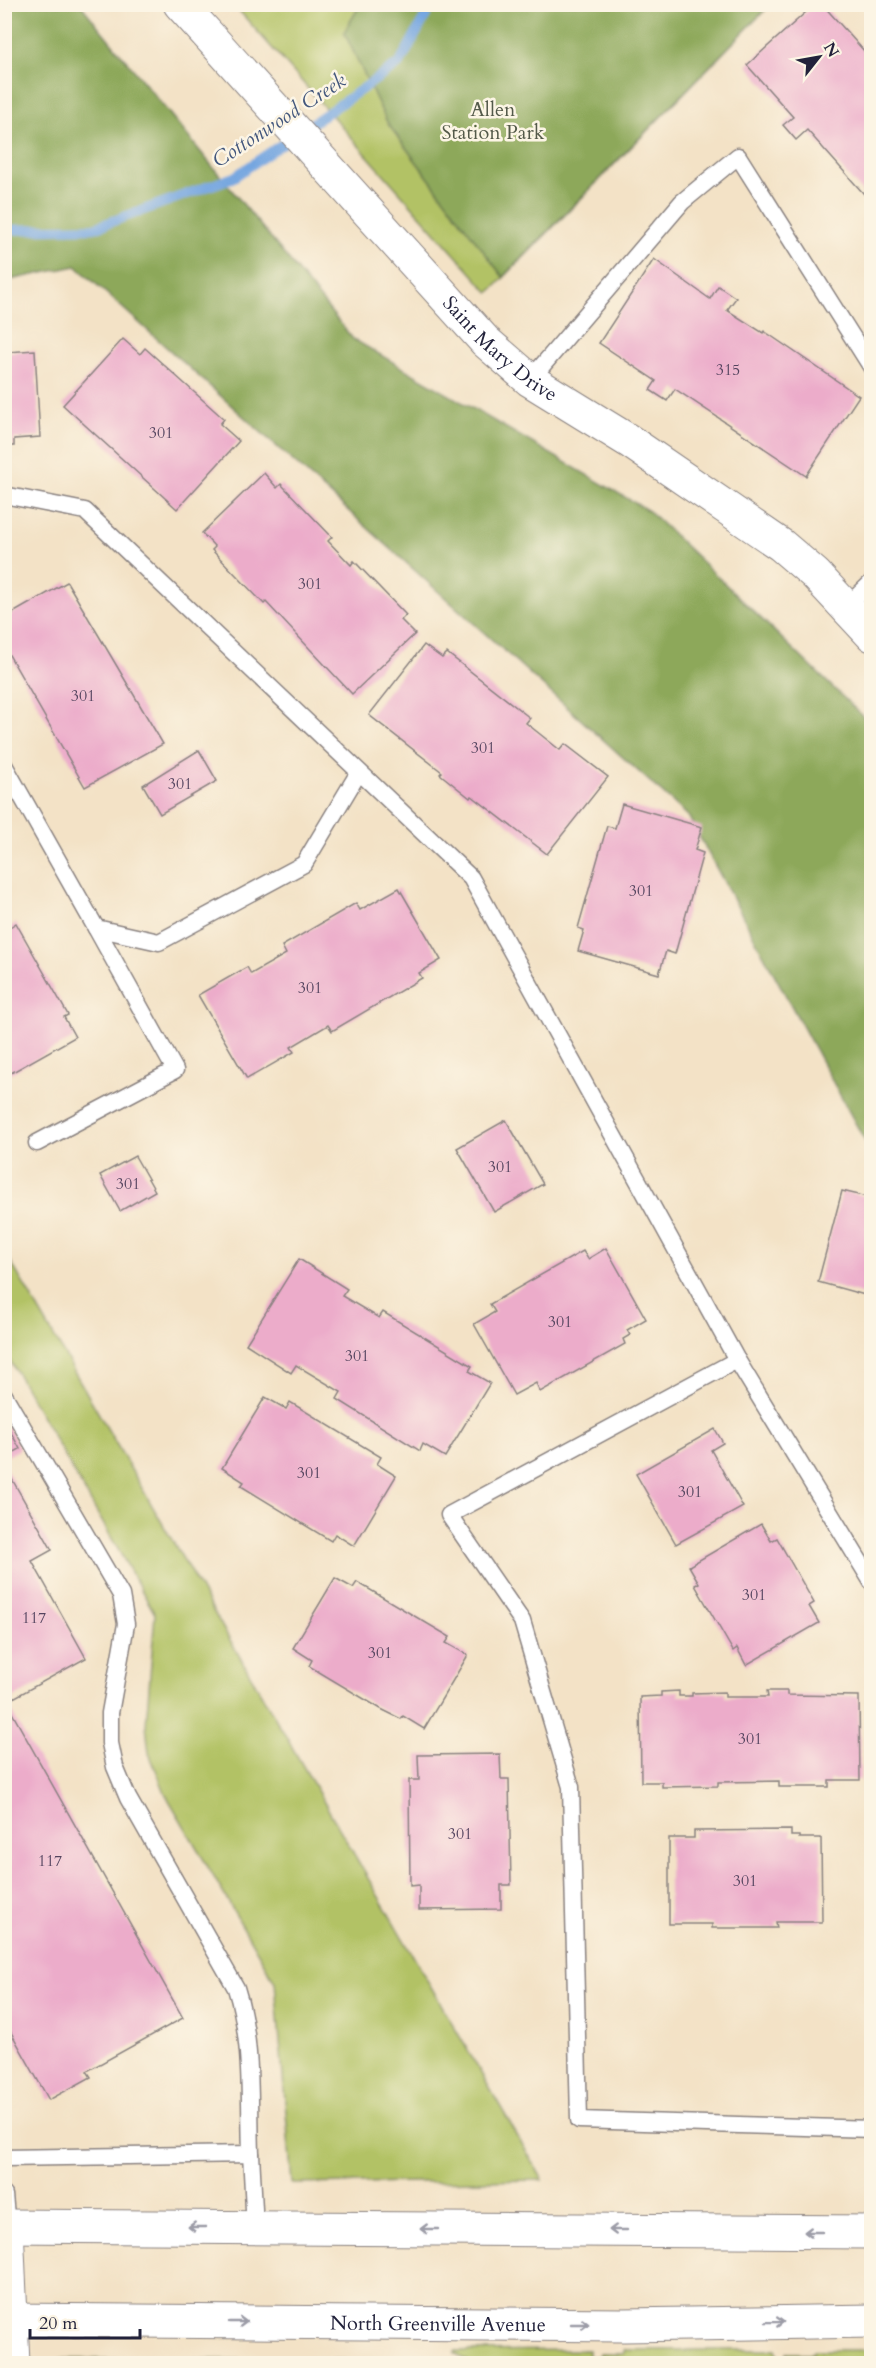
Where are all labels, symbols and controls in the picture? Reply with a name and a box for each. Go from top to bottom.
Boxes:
north arrow [789,27,849,87]
text: N [818,38,844,62]
water label: Cottonwood Creek [207,66,352,175]
park label: Allen Station Park [442,96,545,146]
street label: Saint Mary Drive [437,290,563,408]
house number: 315 [716,359,740,381]
house number: 301 [149,422,173,444]
house number: 301 [298,573,322,595]
house number: 301 [71,685,95,707]
house number: 301 [471,737,495,759]
house number: 301 [168,773,192,795]
house number: 301 [629,880,653,902]
house number: 301 [298,977,322,999]
house number: 301 [488,1156,512,1178]
house number: 301 [116,1173,140,1195]
house number: 301 [548,1311,572,1333]
house number: 301 [345,1345,369,1367]
house number: 301 [297,1462,321,1484]
house number: 301 [678,1481,702,1503]
house number: 301 [742,1584,766,1606]
house number: 117 [22,1607,46,1629]
house number: 301 [368,1642,392,1664]
house number: 301 [738,1728,762,1750]
house number: 301 [448,1823,472,1845]
house number: 117 [38,1850,62,1872]
house number: 301 [733,1870,757,1892]
one-way arrow [187,2221,207,2233]
one-way arrow [420,2223,440,2235]
one-way arrow [609,2224,629,2236]
one-way arrow [804,2226,824,2238]
scale bar [30,2302,140,2340]
street label: North Greenville Avenue [330,2310,546,2338]
text: 20 m [39,2311,78,2336]
one-way arrow [227,2316,247,2328]
one-way arrow [764,2316,784,2328]
one-way arrow [569,2318,589,2330]

